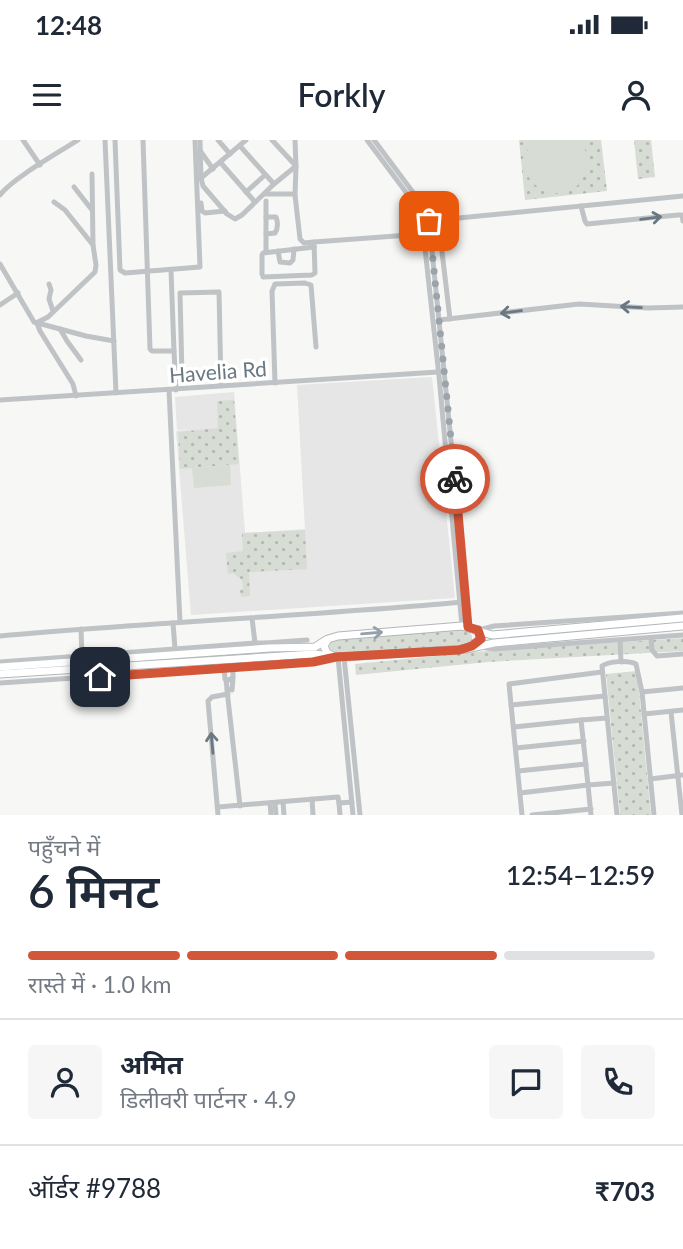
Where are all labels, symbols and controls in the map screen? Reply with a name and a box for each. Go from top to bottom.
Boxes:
text: 12:48 [35,9,102,41]
text: Forkly [298,75,385,114]
icon: menu [28,76,66,114]
icon: person [617,76,655,114]
pin [399,191,459,251]
icon: bag [410,202,448,240]
one-way arrow [639,212,662,225]
one-way arrow [620,300,643,313]
one-way arrow [500,305,523,318]
street label: Havelia Rd [168,355,268,387]
courier [420,444,490,514]
icon: bike [436,460,474,498]
one-way arrow [361,626,383,639]
pin [70,647,130,707]
icon: home [81,658,119,696]
one-way arrow [205,732,218,755]
text: पहुँचने में [28,833,100,861]
text: 12:54–12:59 [506,859,655,891]
text: 6 मिनट [28,863,160,918]
text: रास्ते में · 1.0 km [28,970,171,998]
button: person [28,1045,102,1119]
button: chat [489,1045,563,1119]
button: phone [581,1045,655,1119]
text: अमित [120,1048,183,1080]
text: डिलीवरी पार्टनर · 4.9 [120,1085,297,1113]
text: ऑर्डर #9788 [28,1172,161,1204]
text: ₹703 [595,1175,655,1207]

